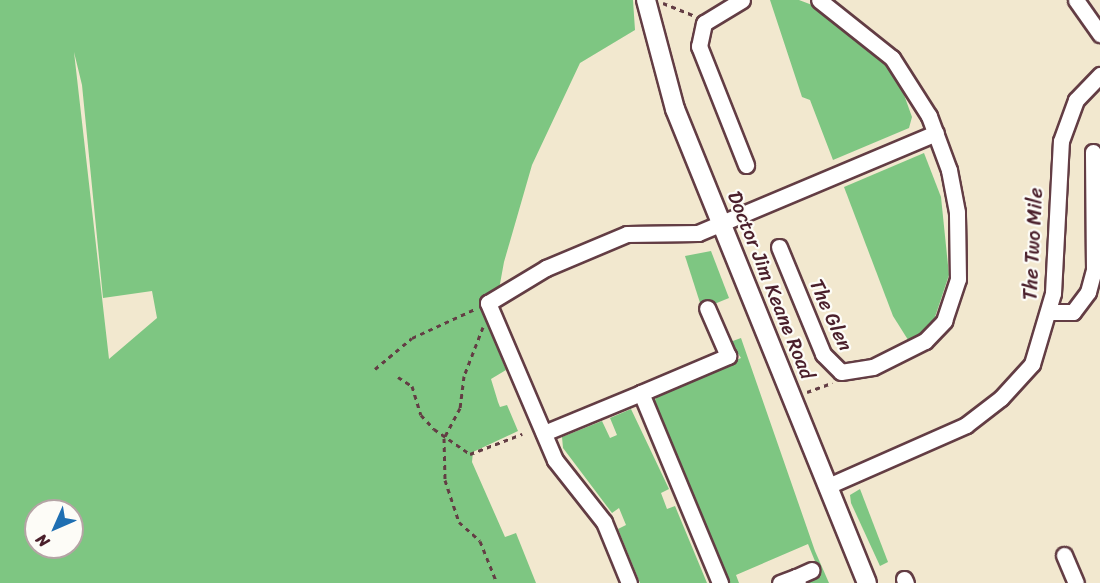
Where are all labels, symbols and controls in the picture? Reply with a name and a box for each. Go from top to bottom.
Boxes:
street label: Doctor Jim Keane Road [722,187,820,383]
street label: The Two Mile [1018,187,1048,301]
street label: The Glen [805,275,857,355]
north arrow [24,499,84,559]
text: N [28,526,57,555]

